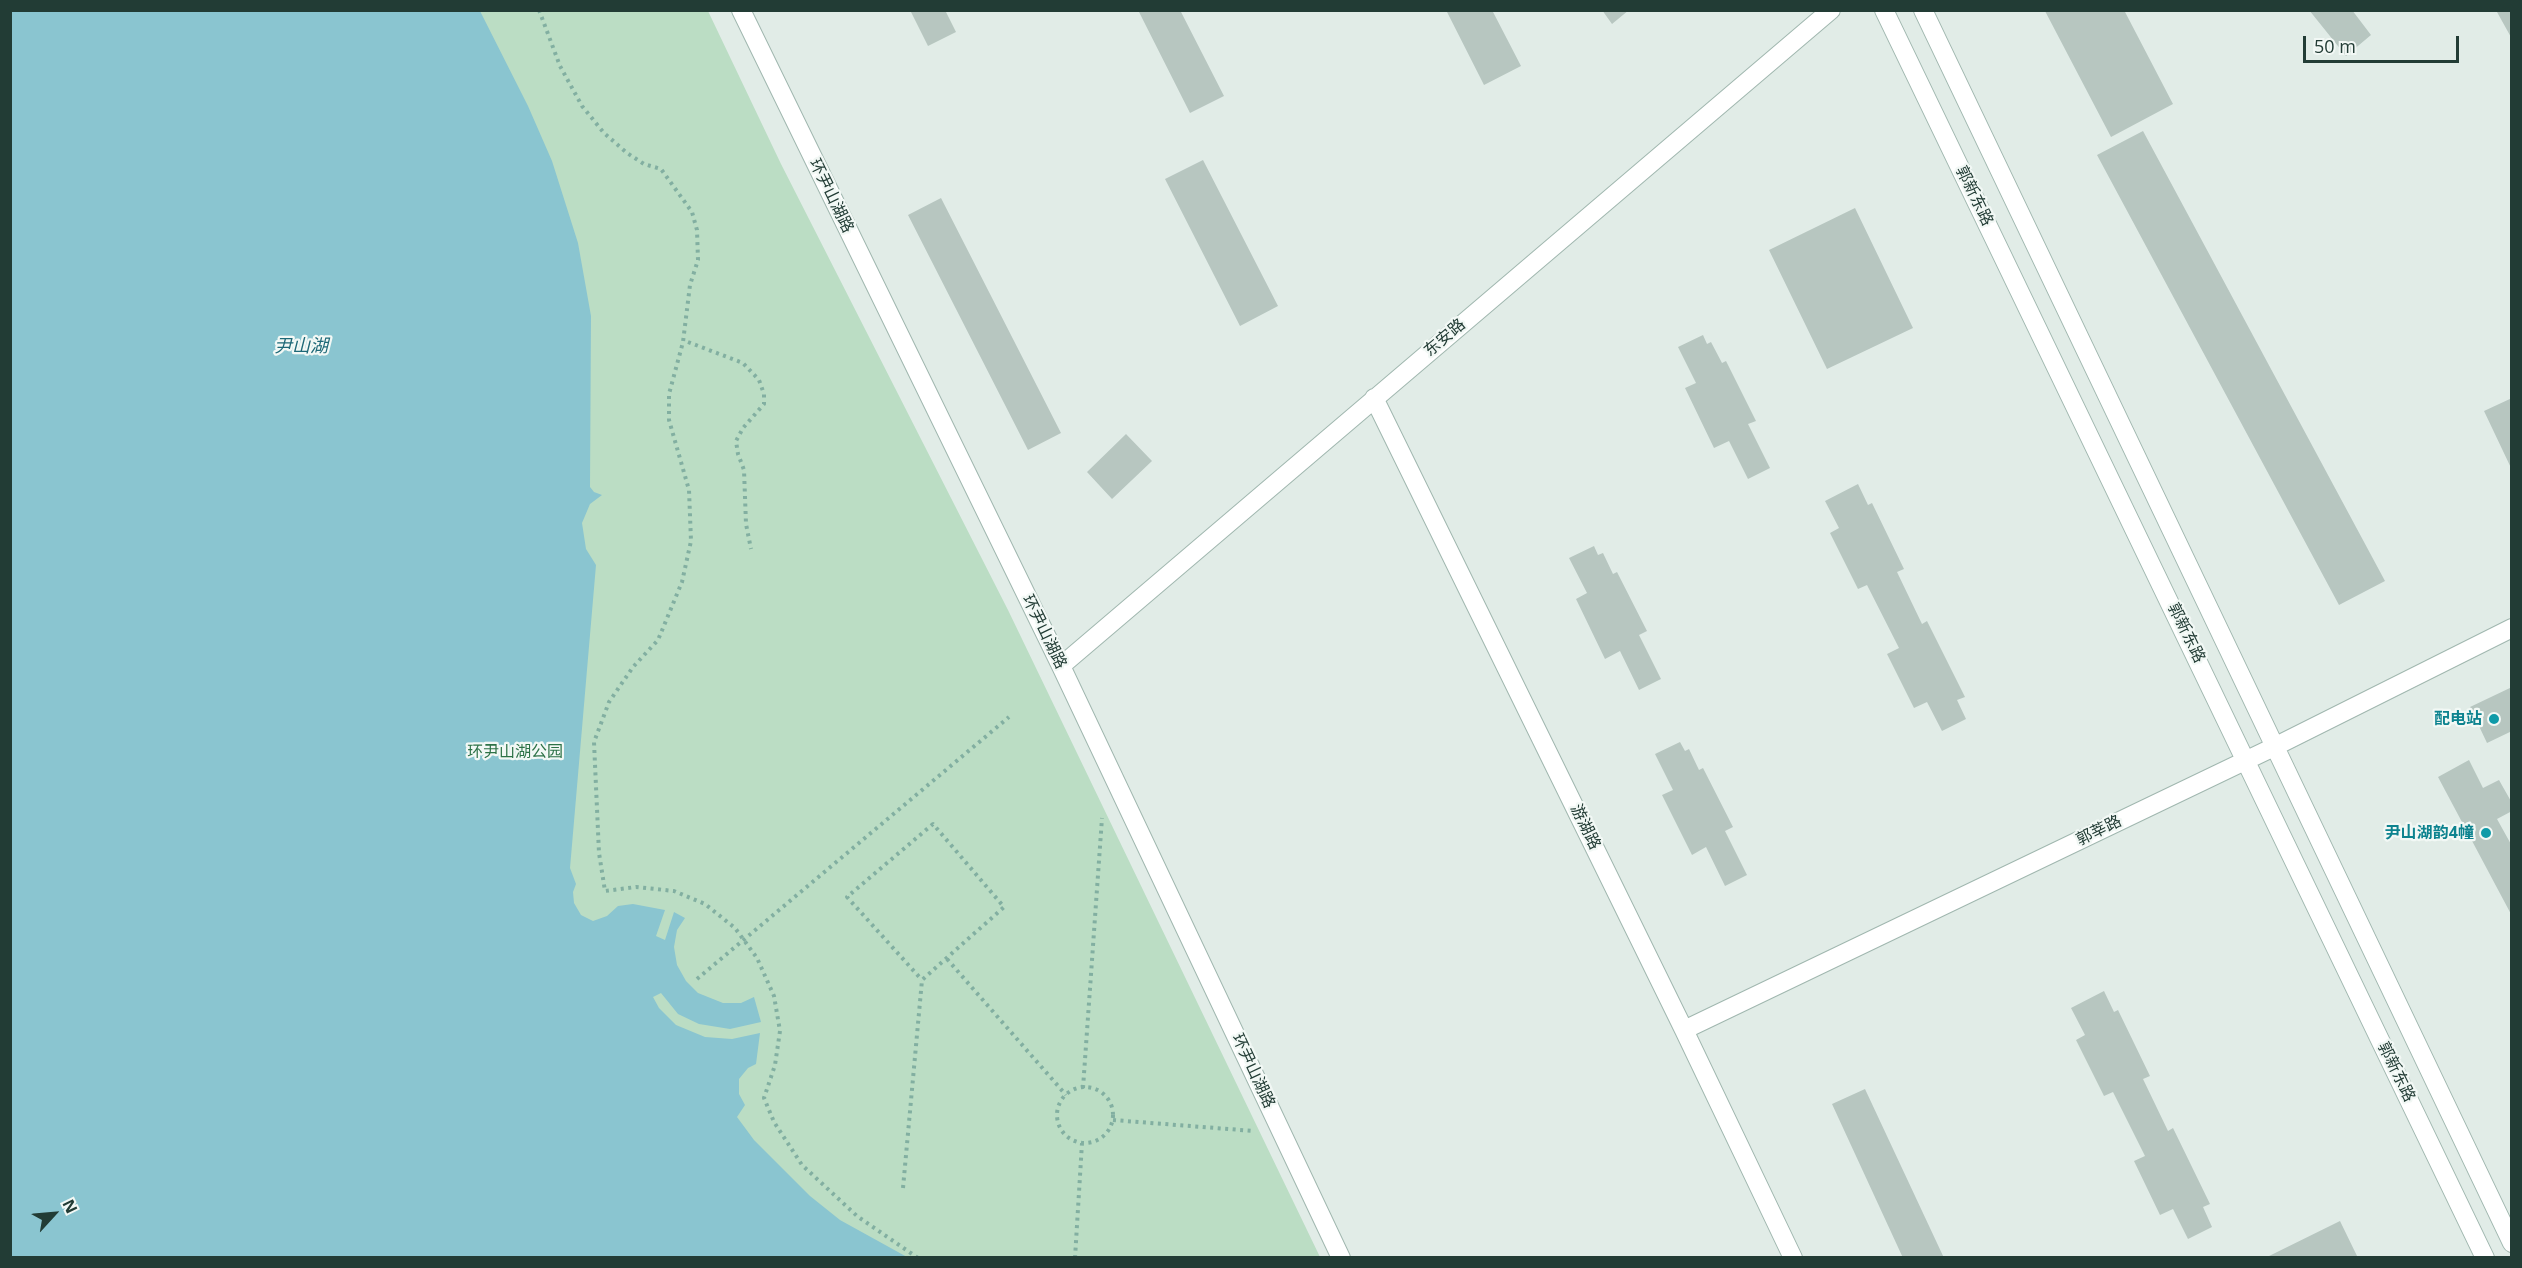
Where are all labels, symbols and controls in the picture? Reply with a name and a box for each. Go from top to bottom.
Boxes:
scale bar [2306,24,2462,62]
text: 50 m [2314,34,2356,58]
street label: 环尹山湖路 [805,156,857,236]
street label: 郭新东路 [1951,163,1997,229]
street label: 东安路 [1420,315,1470,361]
water label: 尹山湖 [274,336,328,358]
street label: 环尹山湖路 [1018,592,1070,672]
street label: 郭新东路 [2163,600,2209,666]
place label: 配电站 [2434,709,2482,729]
marker: 配电站 [2487,712,2501,726]
park label: 环尹山湖公园 [467,742,563,762]
street label: 游湖路 [1566,801,1604,853]
street label: 郭莘路 [2073,812,2125,850]
place label: 尹山湖韵4幢 [2385,823,2474,843]
marker: 尹山湖韵4幢 [2479,826,2493,840]
street label: 环尹山湖路 [1227,1031,1279,1111]
street label: 郭新东路 [2373,1039,2419,1105]
north arrow [24,1184,84,1244]
text: N [57,1195,83,1217]

